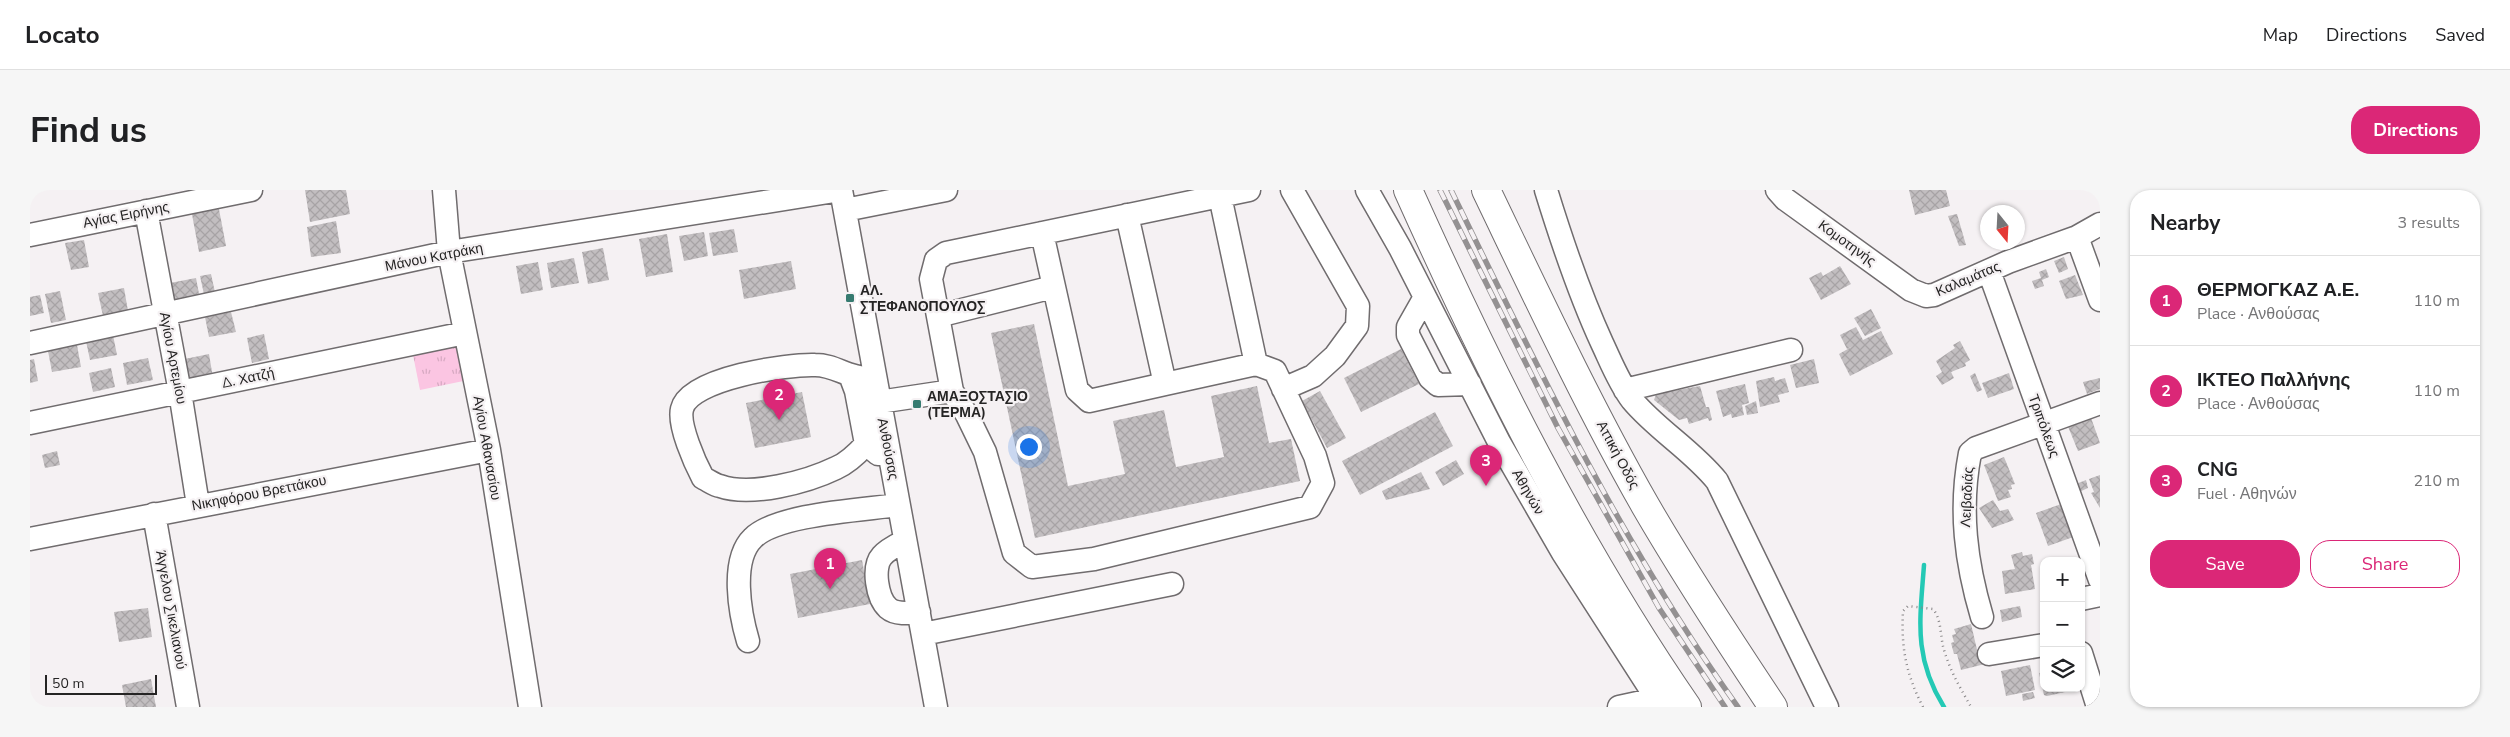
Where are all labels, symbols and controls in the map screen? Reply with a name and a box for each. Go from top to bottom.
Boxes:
text: Locato [25,19,100,51]
text: Map [2263,23,2298,47]
text: Directions [2326,23,2407,47]
text: Saved [2435,23,2485,47]
button: Directions [2351,106,2480,154]
text: Find us [30,107,147,154]
street label: Αγίας Ειρήνης [81,197,171,233]
north arrow [1980,205,2025,250]
text: Nearby [2150,209,2220,237]
text: 3 results [2398,212,2460,234]
street label: Κομοτηνής [1814,216,1880,271]
street label: Μάνου Κατράκη [383,238,485,276]
street label: Καλαμάτας [1933,257,2003,301]
text: ΘΕΡΜΟΓΚΑΖ Α.Ε. [2197,277,2359,303]
place label: ΑΛ. ΣΤΕΦΑΝΟΠΟΥΛΟΣ [860,281,985,316]
text: 1 [2161,290,2171,312]
text: 110 m [2413,290,2460,312]
marker: ΑΛ. ΣΤΕΦΑΝΟΠΟΥΛΟΣ [844,292,856,304]
text: Place · Ανθούσας [2197,303,2320,325]
street label: Αγίου Αρτεμίου [155,310,191,406]
street label: Δ. Χατζή [220,363,276,393]
text: ΙΚΤΕΟ Παλλήνης [2197,367,2350,393]
pin: 2 [763,379,795,420]
text: 2 [2161,380,2171,402]
text: 110 m [2413,380,2460,402]
place label: ΑΜΑΞΟΣΤΑΣΙΟ (ΤΕΡΜΑ) [927,387,1028,422]
street label: Τριπόλεως [2024,392,2064,461]
text: Place · Ανθούσας [2197,393,2320,415]
street label: Αγίου Αθανασίου [468,394,506,502]
marker: ΑΜΑΞΟΣΤΑΣΙΟ (ΤΕΡΜΑ) [911,398,923,410]
street label: Ανθούσας [873,416,903,482]
street label: Αττική Οδός [1592,417,1644,493]
your location [1016,434,1042,460]
pin: 3 [1470,445,1502,486]
text: CNG [2197,457,2238,483]
street label: Αθηνών [1507,466,1549,518]
street label: Λειβαδιάς [1956,466,1978,528]
text: 3 [2161,470,2171,492]
text: 210 m [2413,470,2460,492]
street label: Νικηφόρου Βρεττάκου [190,471,328,515]
text: Fuel · Αθηνών [2197,483,2297,505]
button: Save [2150,540,2300,588]
button: Share [2310,540,2460,588]
pin: 1 [814,548,846,589]
street label: Άγγελου Σικελιανού [151,549,191,671]
map controls [2040,557,2085,692]
button: + [2040,557,2085,602]
button: − [2040,602,2085,647]
button: layers [2040,647,2085,692]
scale bar [45,672,158,695]
text: 50 m [52,674,84,693]

